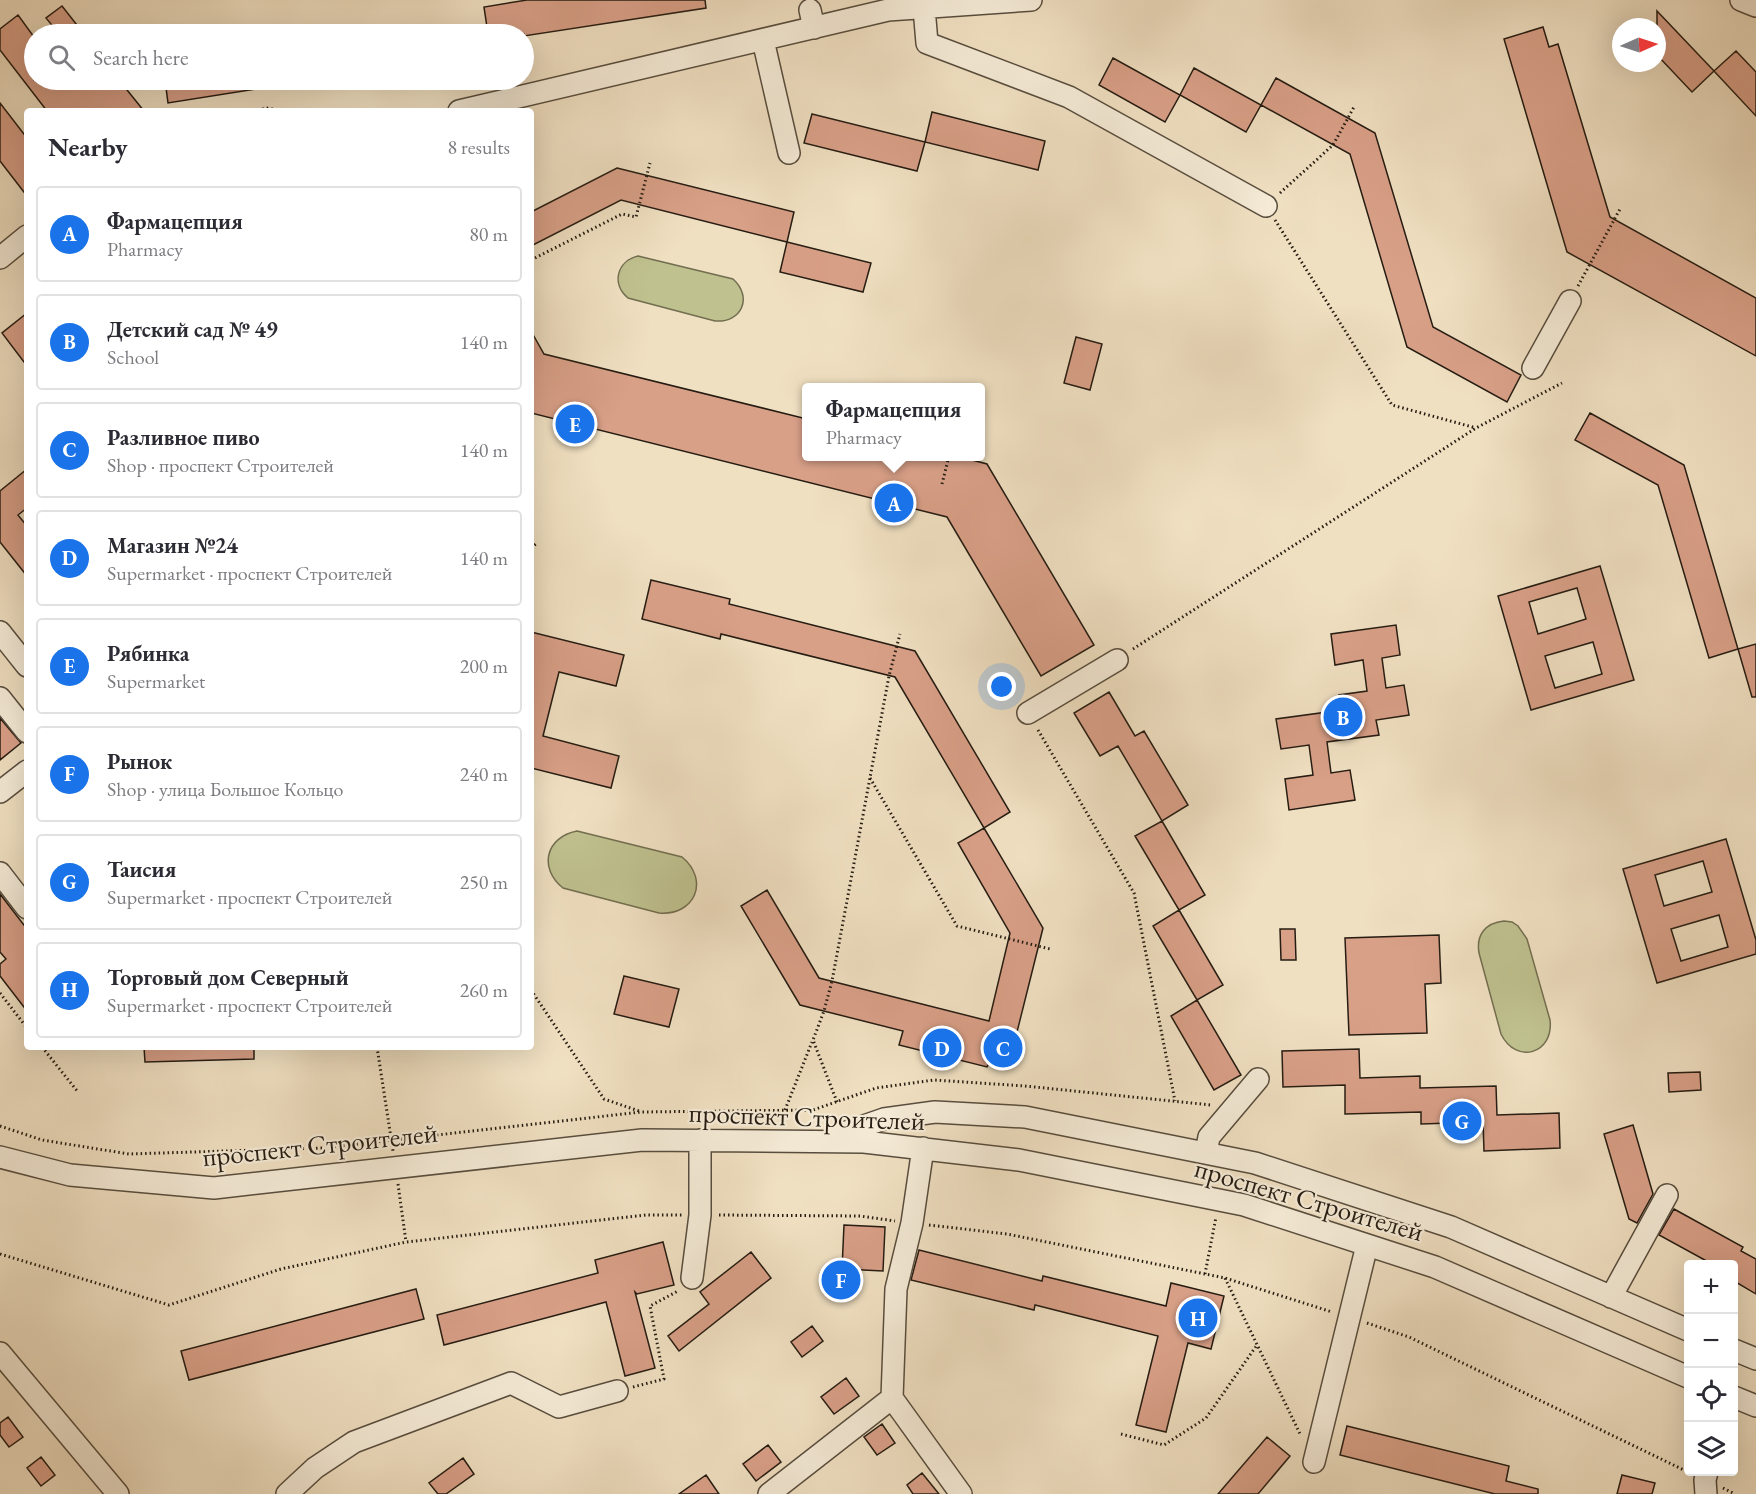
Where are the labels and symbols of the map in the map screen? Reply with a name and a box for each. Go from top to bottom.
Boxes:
north arrow [1612,18,1666,72]
pin: E [556,402,594,446]
pin: A [874,480,914,526]
your location [987,672,1016,701]
pin: B [1324,694,1362,740]
pin: D [922,1026,962,1070]
pin: C [984,1026,1022,1070]
street label: проспект Строителей [688,1095,926,1138]
pin: G [1442,1098,1482,1144]
street label: проспект Строителей [201,1115,439,1174]
street label: проспект Строителей [1191,1150,1428,1249]
pin: F [822,1258,860,1302]
pin: H [1178,1296,1218,1340]

